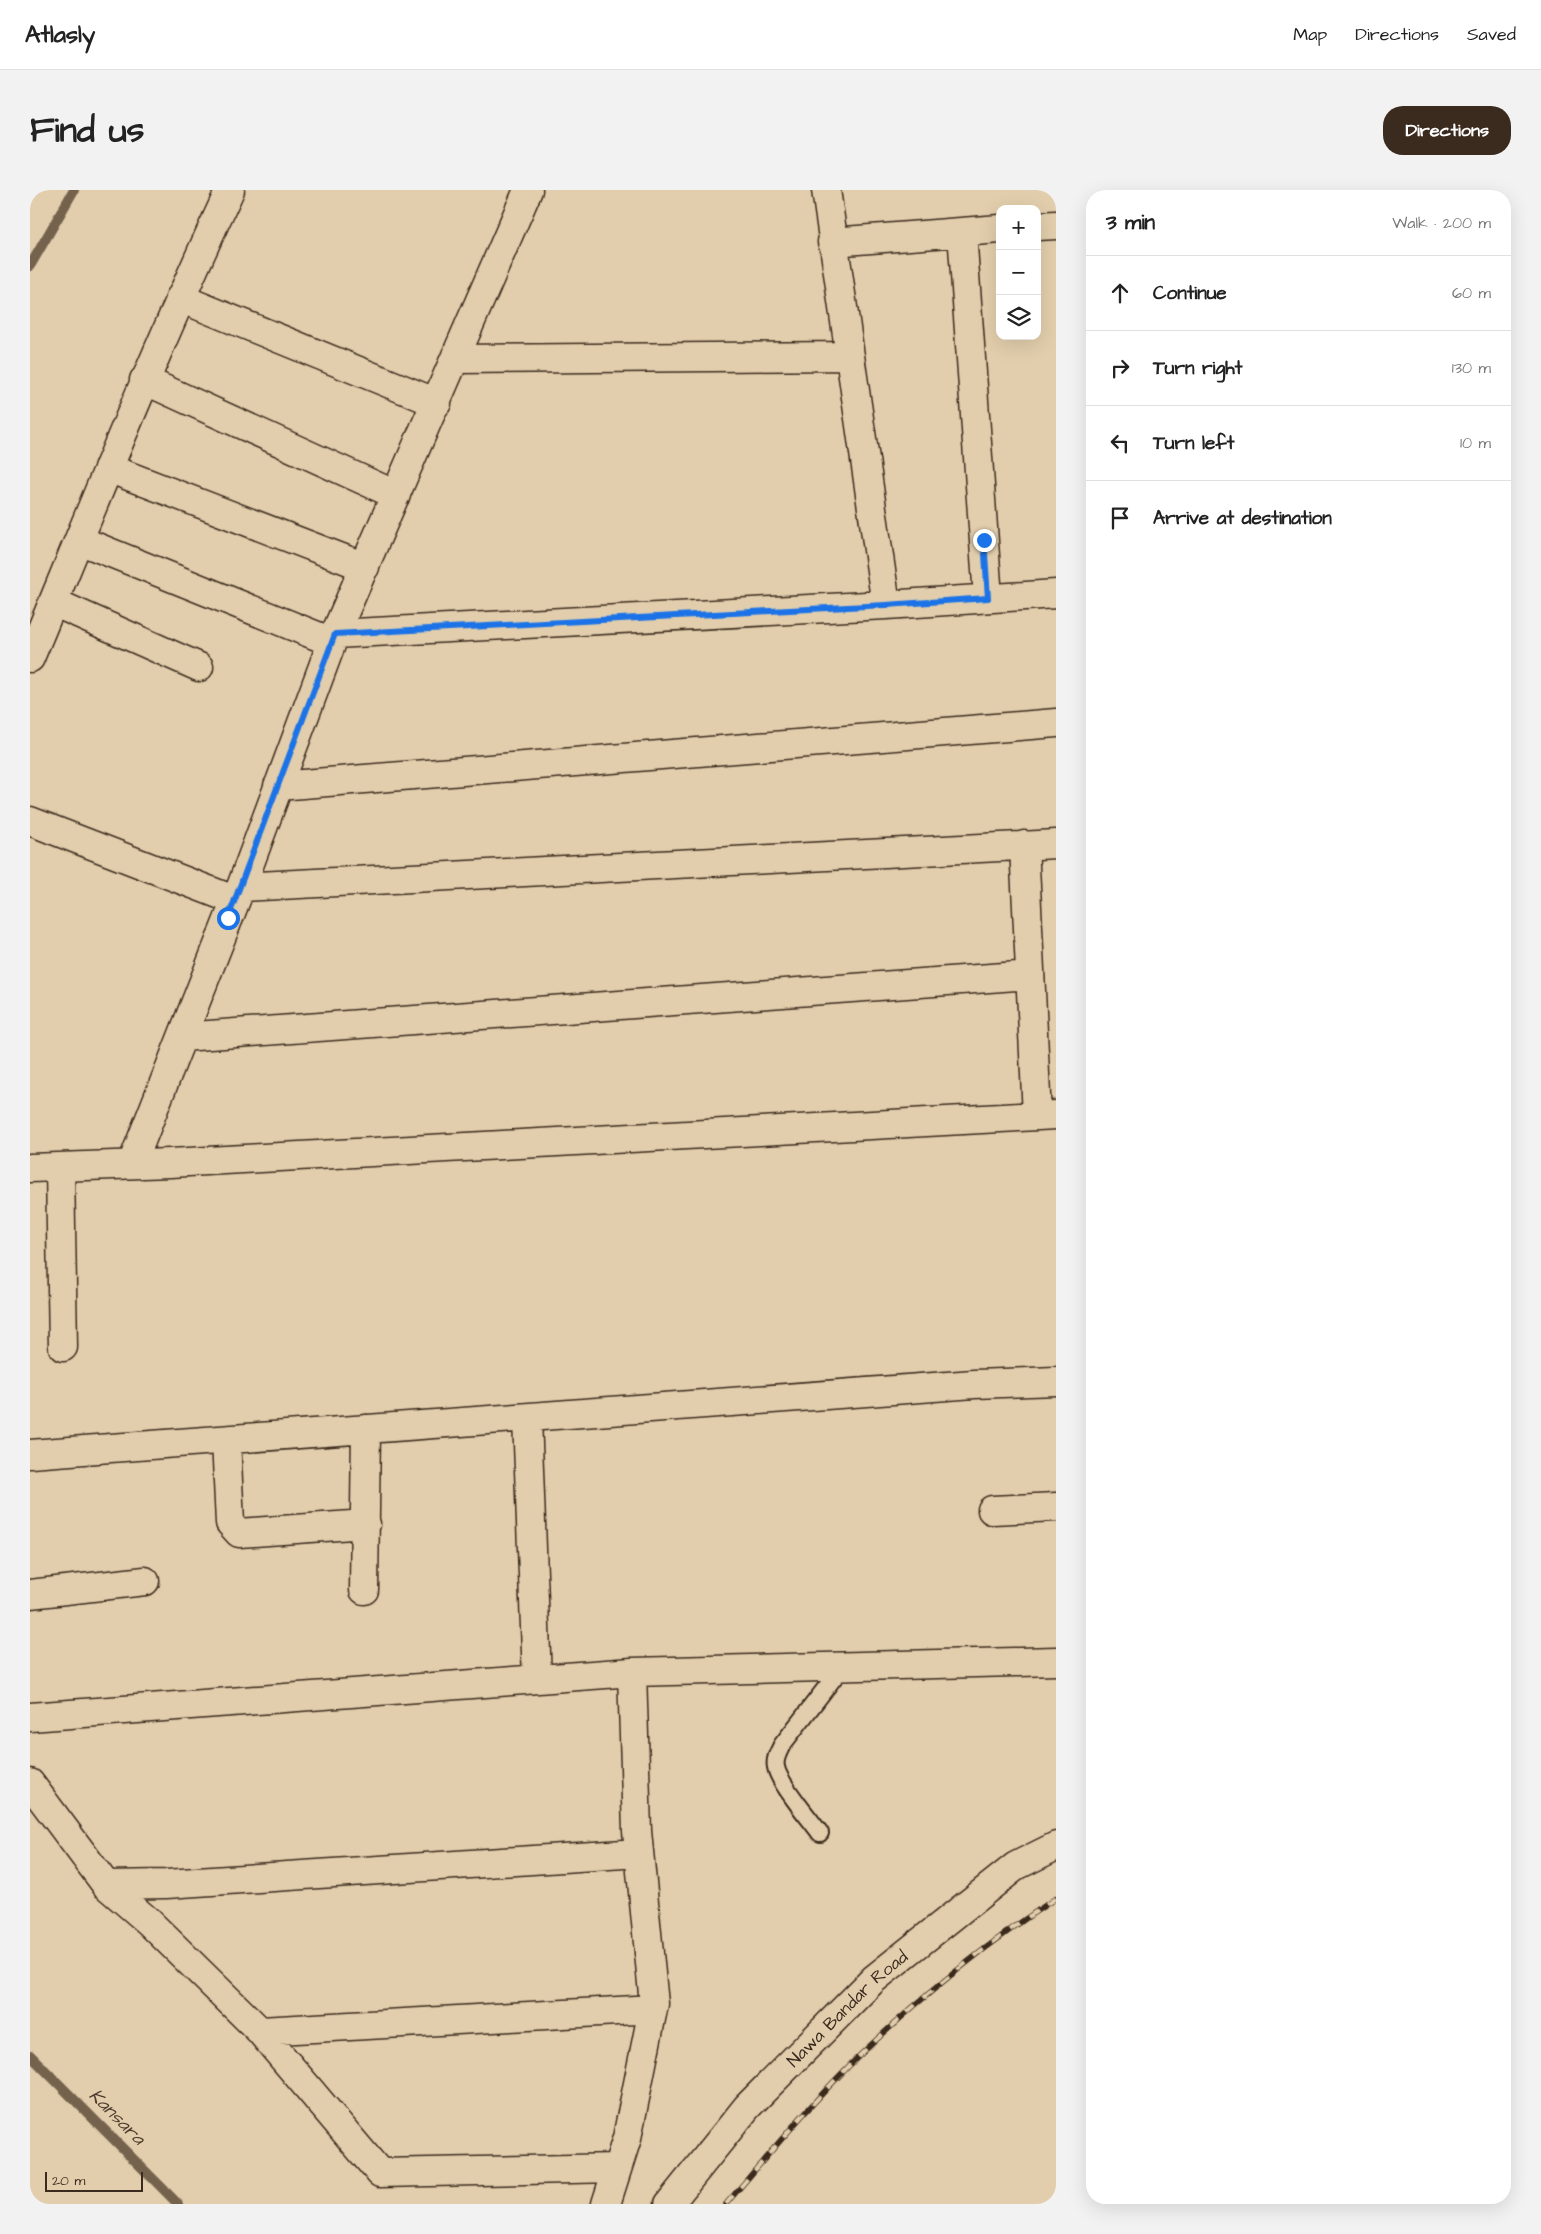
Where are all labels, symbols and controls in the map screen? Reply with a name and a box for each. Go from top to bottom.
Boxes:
text: Atlasly [25,18,95,52]
text: Map [1293,22,1327,47]
text: Directions [1355,22,1439,47]
text: Saved [1467,22,1516,47]
text: Find us [30,106,144,155]
button: Directions [1383,106,1511,155]
map controls [996,205,1041,340]
button: + [996,205,1041,250]
text: 3 min [1106,208,1155,237]
text: Walk · 200 m [1392,212,1491,234]
button: − [996,250,1041,295]
icon: ahead [1106,279,1134,307]
text: Continue [1153,280,1227,307]
text: 60 m [1452,282,1491,304]
button: layers [996,295,1041,340]
icon: right [1106,354,1134,382]
text: Turn right [1153,355,1242,382]
text: 130 m [1452,357,1491,379]
icon: left [1106,429,1134,457]
text: Turn left [1153,430,1234,457]
text: 10 m [1460,432,1491,454]
icon: arrive [1106,504,1134,532]
text: Arrive at destination [1153,505,1332,532]
route end [973,529,996,552]
route start [217,907,240,930]
street label: Nawa Bandar Road [781,1944,913,2073]
water label: Kansara [83,2083,152,2152]
scale bar [45,2169,142,2192]
text: 20 m [52,2171,85,2191]

